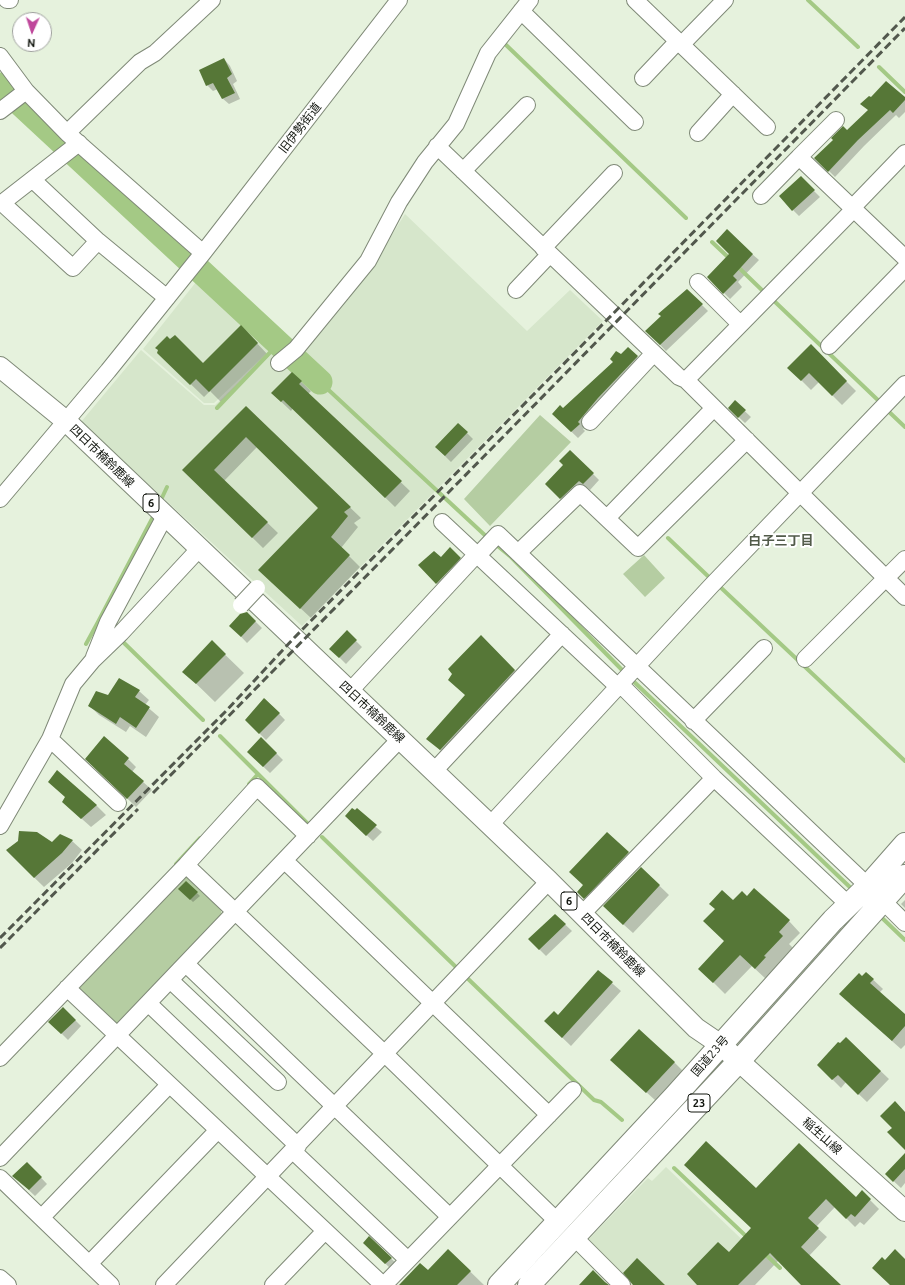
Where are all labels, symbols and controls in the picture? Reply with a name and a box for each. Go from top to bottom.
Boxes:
north arrow [12,12,52,52]
text: N [27,37,36,49]
street label: 旧伊勢街道 [276,100,324,156]
street label: 四日市楠鈴鹿線 [67,422,137,490]
road number: 6 [143,494,159,512]
district label: 白子三丁目 [749,533,813,549]
street label: 四日市楠鈴鹿線 [336,678,408,746]
road number: 6 [561,892,577,910]
street label: 四日市楠鈴鹿線 [578,910,648,980]
street label: 国道23号 [688,1033,732,1079]
road number: 23 [688,1094,710,1112]
street label: 稲生山線 [799,1115,845,1157]

